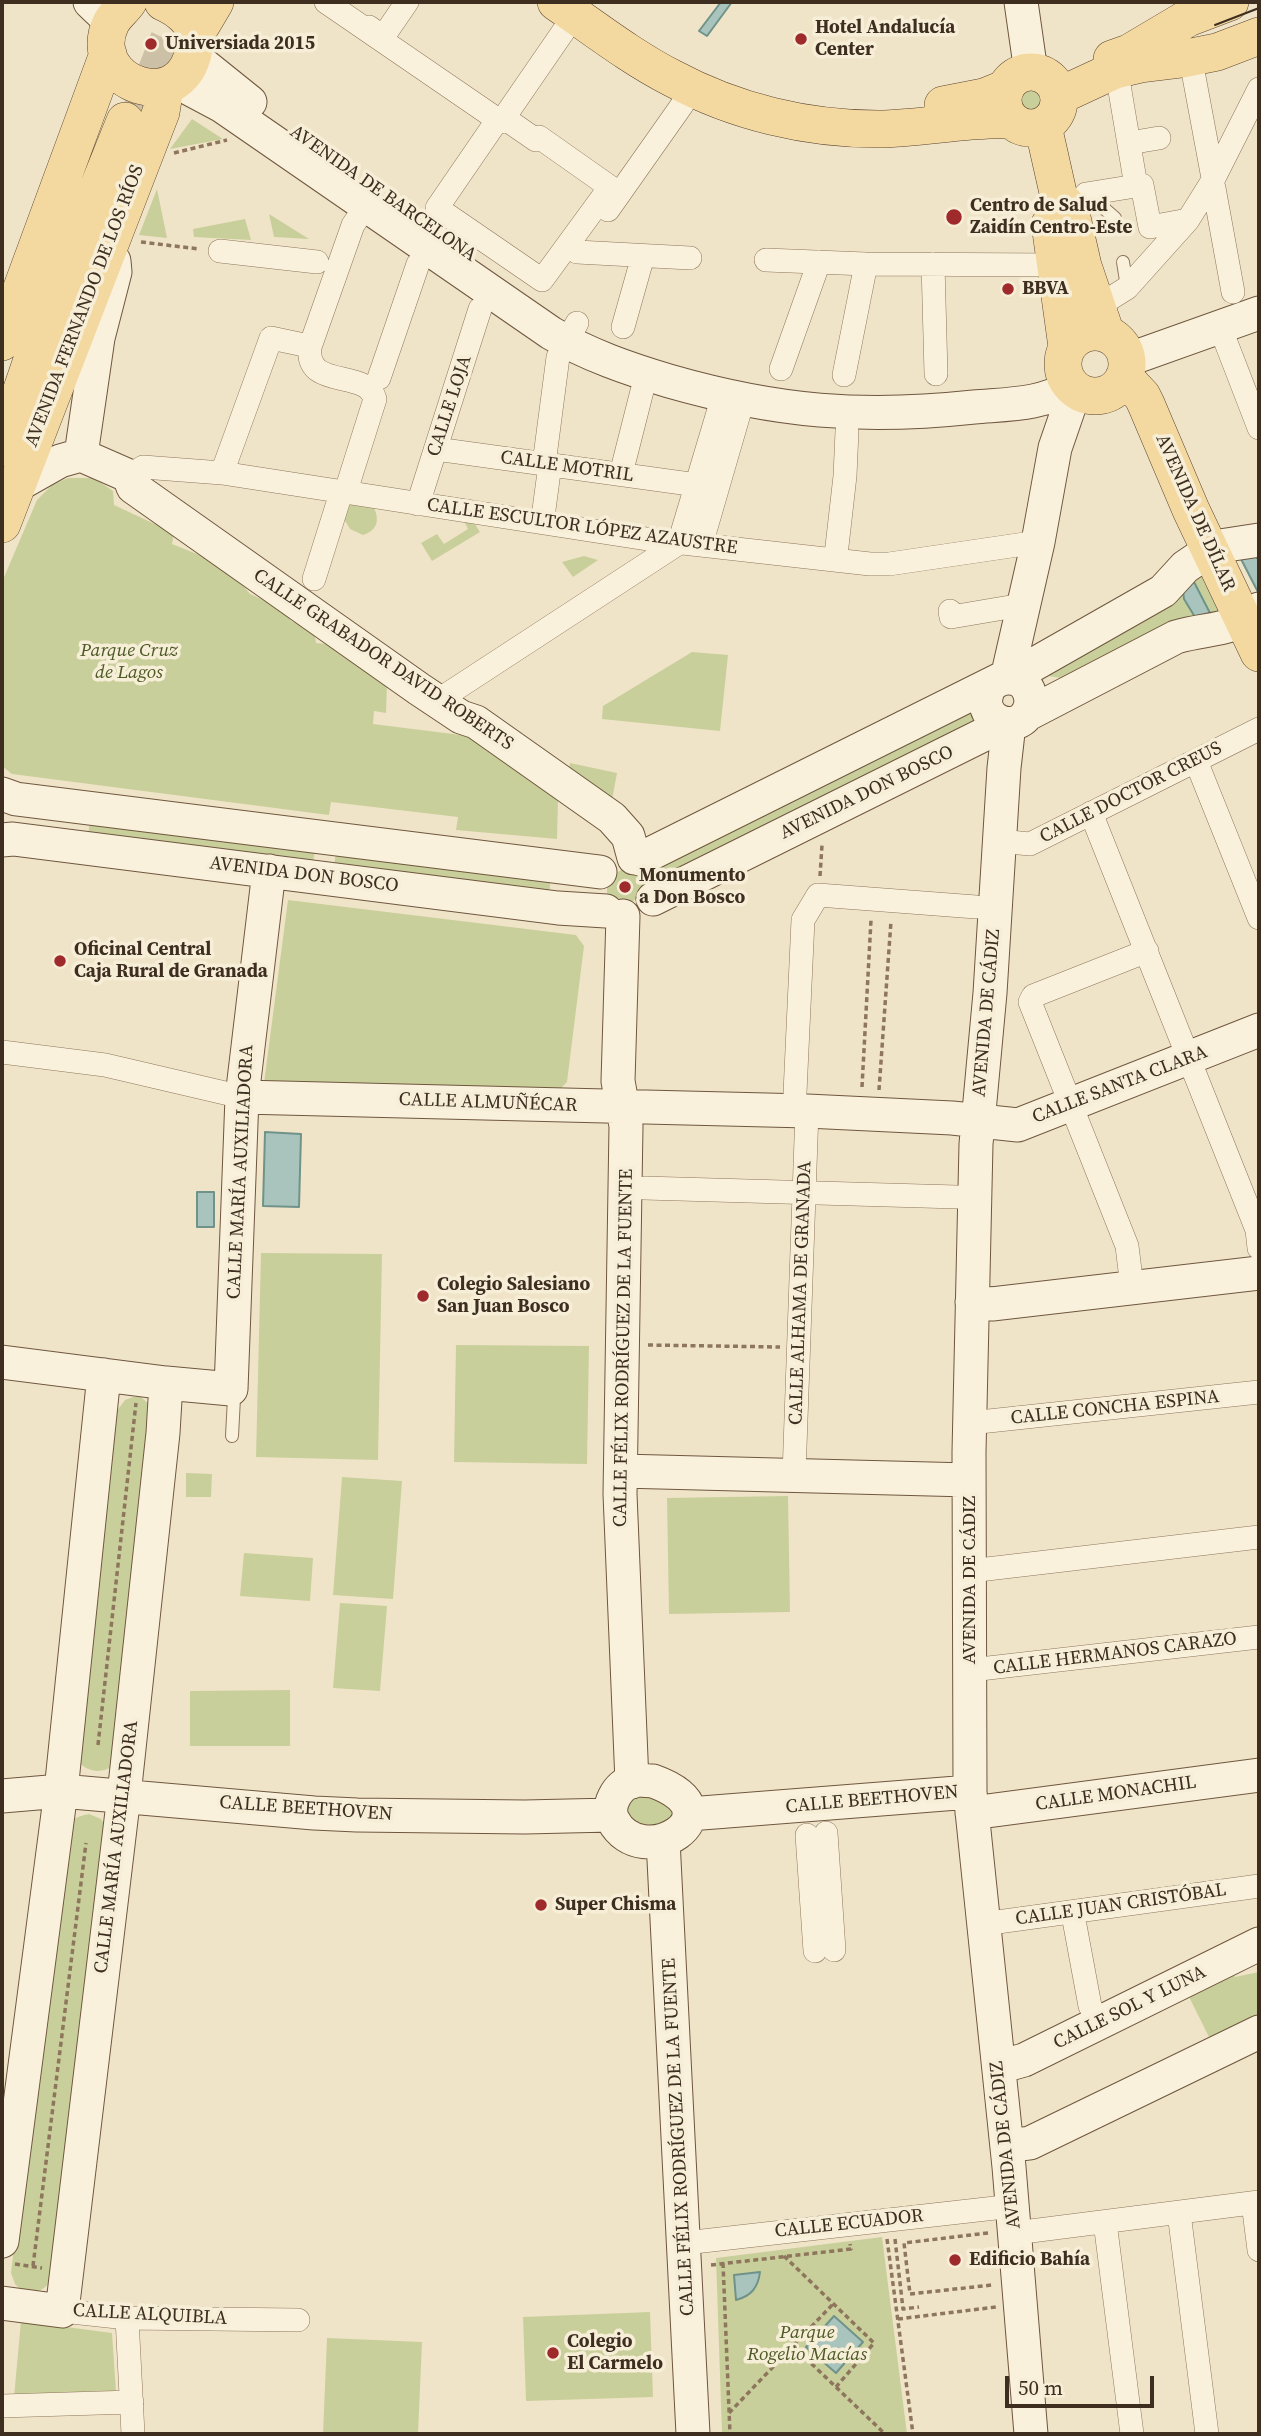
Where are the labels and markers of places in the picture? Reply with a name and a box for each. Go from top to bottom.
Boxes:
place label: Hotel Andalucía Center [815,17,955,61]
marker: Hotel Andalucía Center [793,31,809,47]
place label: Universiada 2015 [165,33,315,55]
marker: Universiada 2015 [143,36,159,52]
place label: Centro de Salud Zaidín Centro-Este [970,195,1132,239]
marker: Centro de Salud Zaidín Centro-Este [944,207,964,227]
place label: BBVA [1022,278,1069,300]
marker: BBVA [1000,281,1016,297]
place label: Monumento a Don Bosco [639,865,746,909]
marker: Monumento a Don Bosco [617,879,633,895]
place label: Oficinal Central Caja Rural de Granada [74,939,268,983]
marker: Oficinal Central Caja Rural de Granada [52,953,68,969]
place label: Colegio Salesiano San Juan Bosco [437,1274,590,1318]
marker: Colegio Salesiano San Juan Bosco [415,1288,431,1304]
place label: Super Chisma [555,1894,676,1916]
marker: Super Chisma [533,1897,549,1913]
place label: Edificio Bahía [969,2249,1090,2271]
marker: Edificio Bahía [947,2252,963,2268]
place label: Colegio El Carmelo [567,2331,663,2375]
marker: Colegio El Carmelo [545,2345,561,2361]

